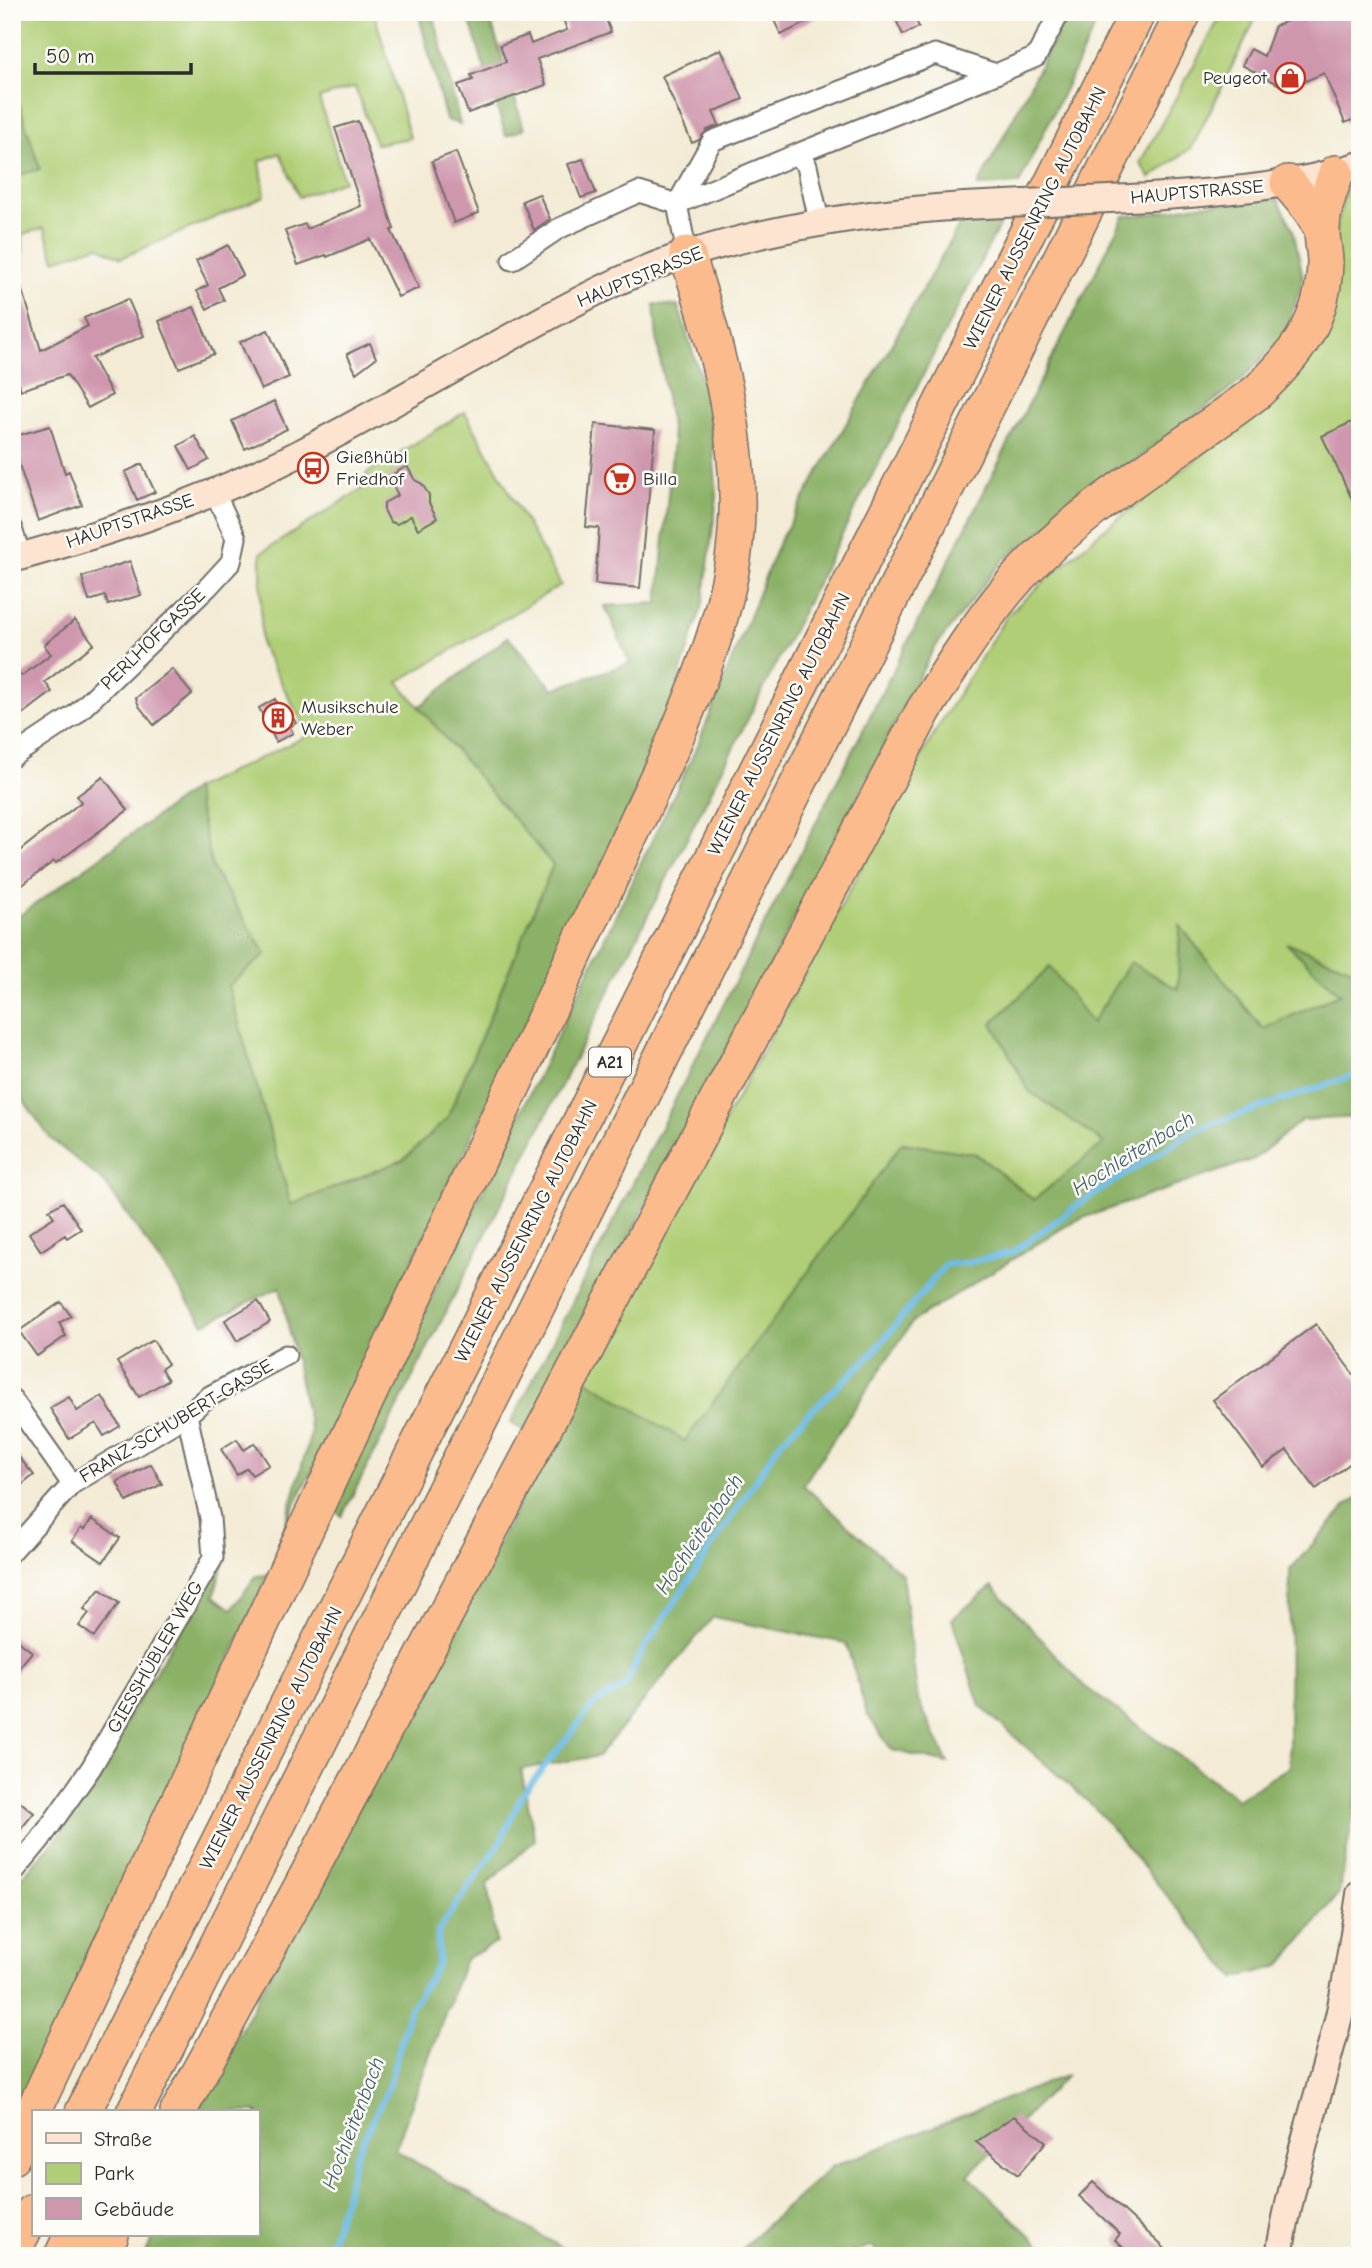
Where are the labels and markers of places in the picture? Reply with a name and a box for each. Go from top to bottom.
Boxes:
shop icon: Peugeot [1273,61,1307,95]
place label: Peugeot [1203,67,1268,89]
place label: Gießhübl Friedhof [336,446,408,490]
bus stop icon: Gießhübl Friedhof [296,451,330,485]
supermarket icon: Billa [603,462,637,496]
place label: Billa [643,468,677,490]
place label: Musikschule Weber [301,696,399,740]
building icon: Musikschule Weber [261,701,295,735]

